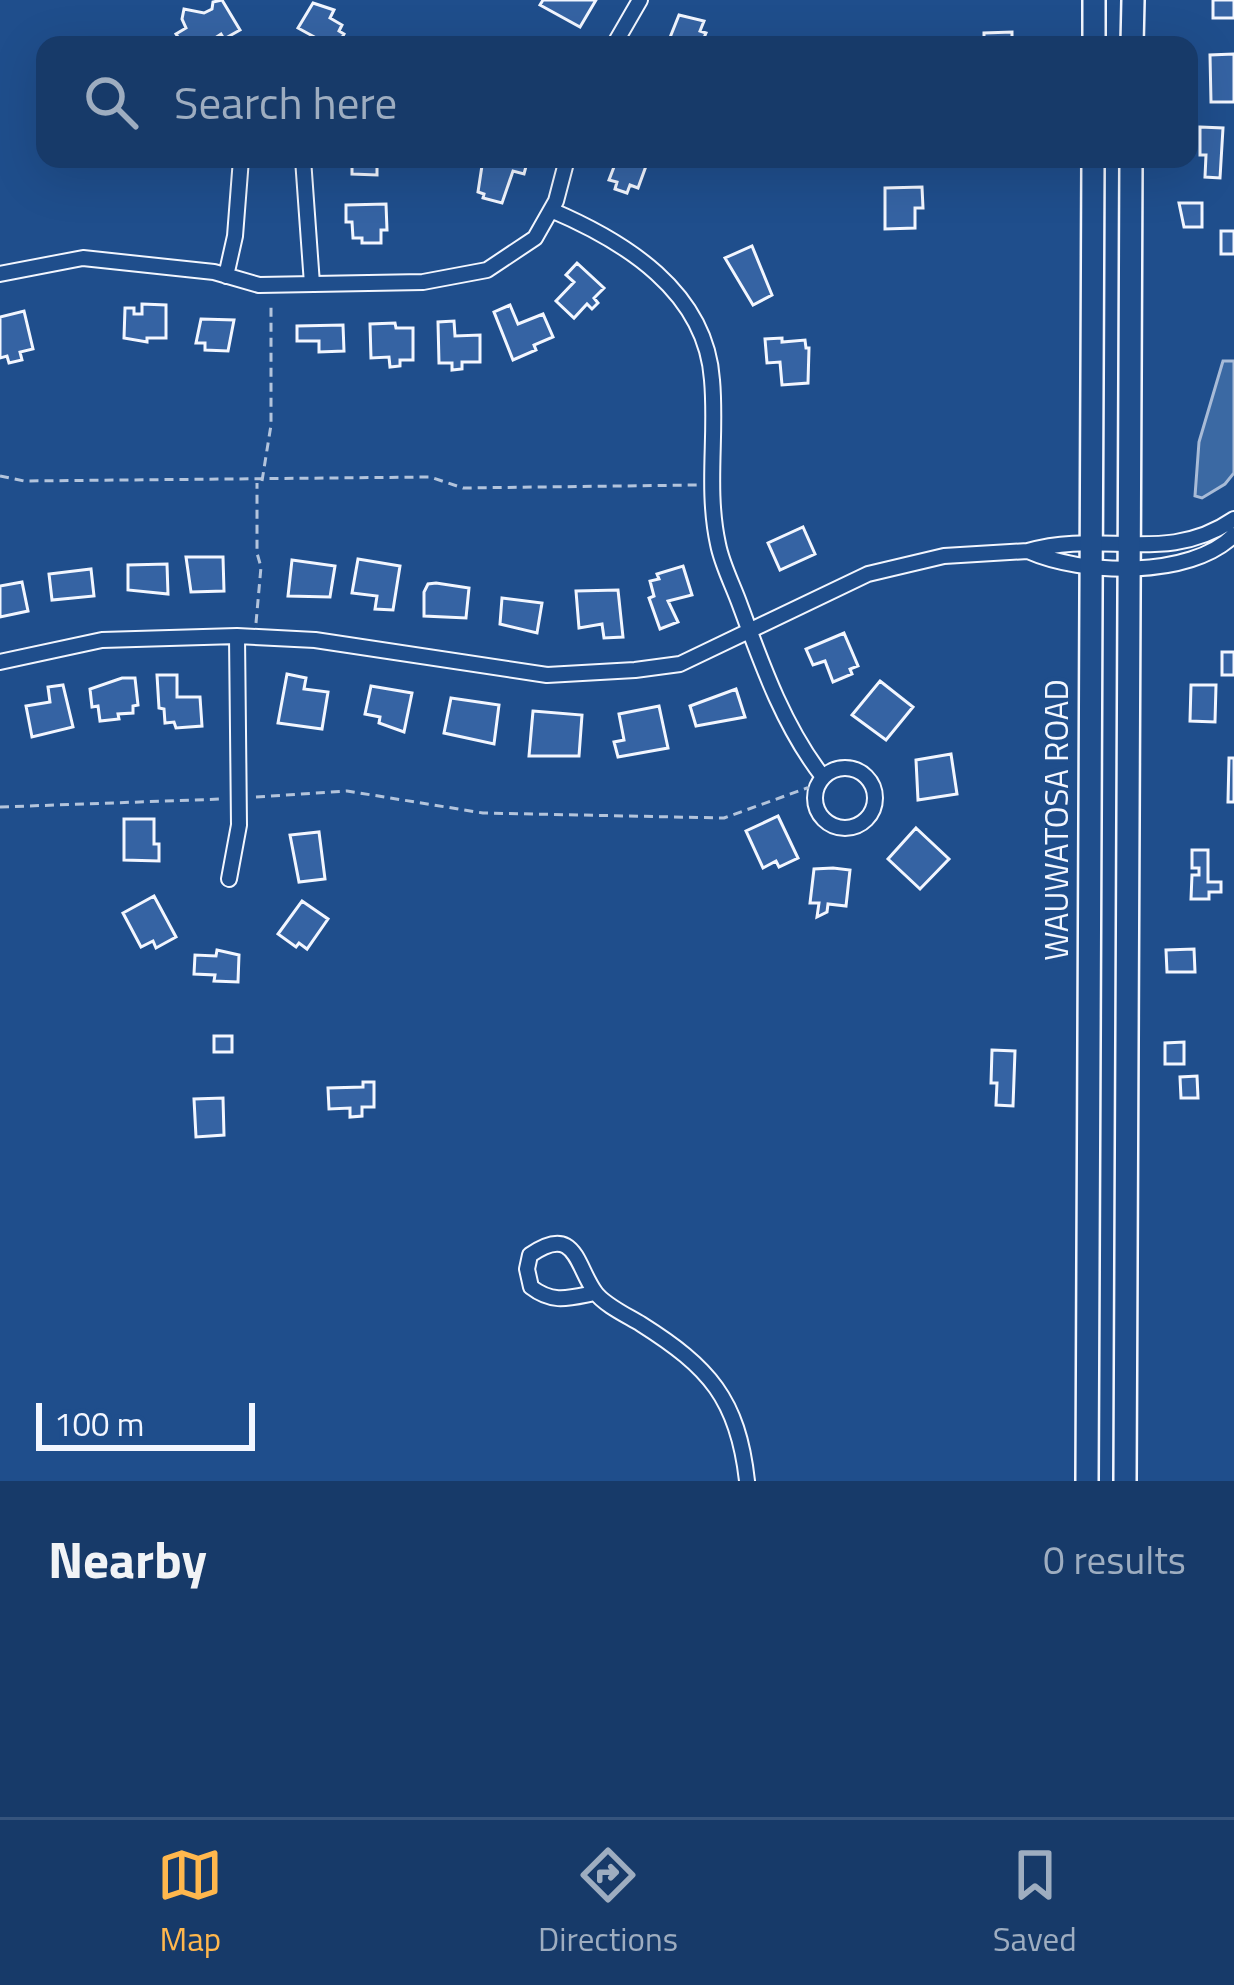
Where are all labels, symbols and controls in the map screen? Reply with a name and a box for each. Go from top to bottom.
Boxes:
search box [36,36,1198,168]
text: Search here [174,68,397,136]
icon: search [78,69,144,135]
street label: WAUWATOSA ROAD [1031,679,1081,961]
scale bar [36,1397,255,1450]
text: 100 m [54,1399,144,1449]
text: Nearby [48,1520,207,1598]
text: 0 results [1043,1530,1186,1589]
tab: Map [157,1842,223,1964]
tab: Directions [538,1842,678,1964]
tab: Saved [993,1842,1077,1964]

